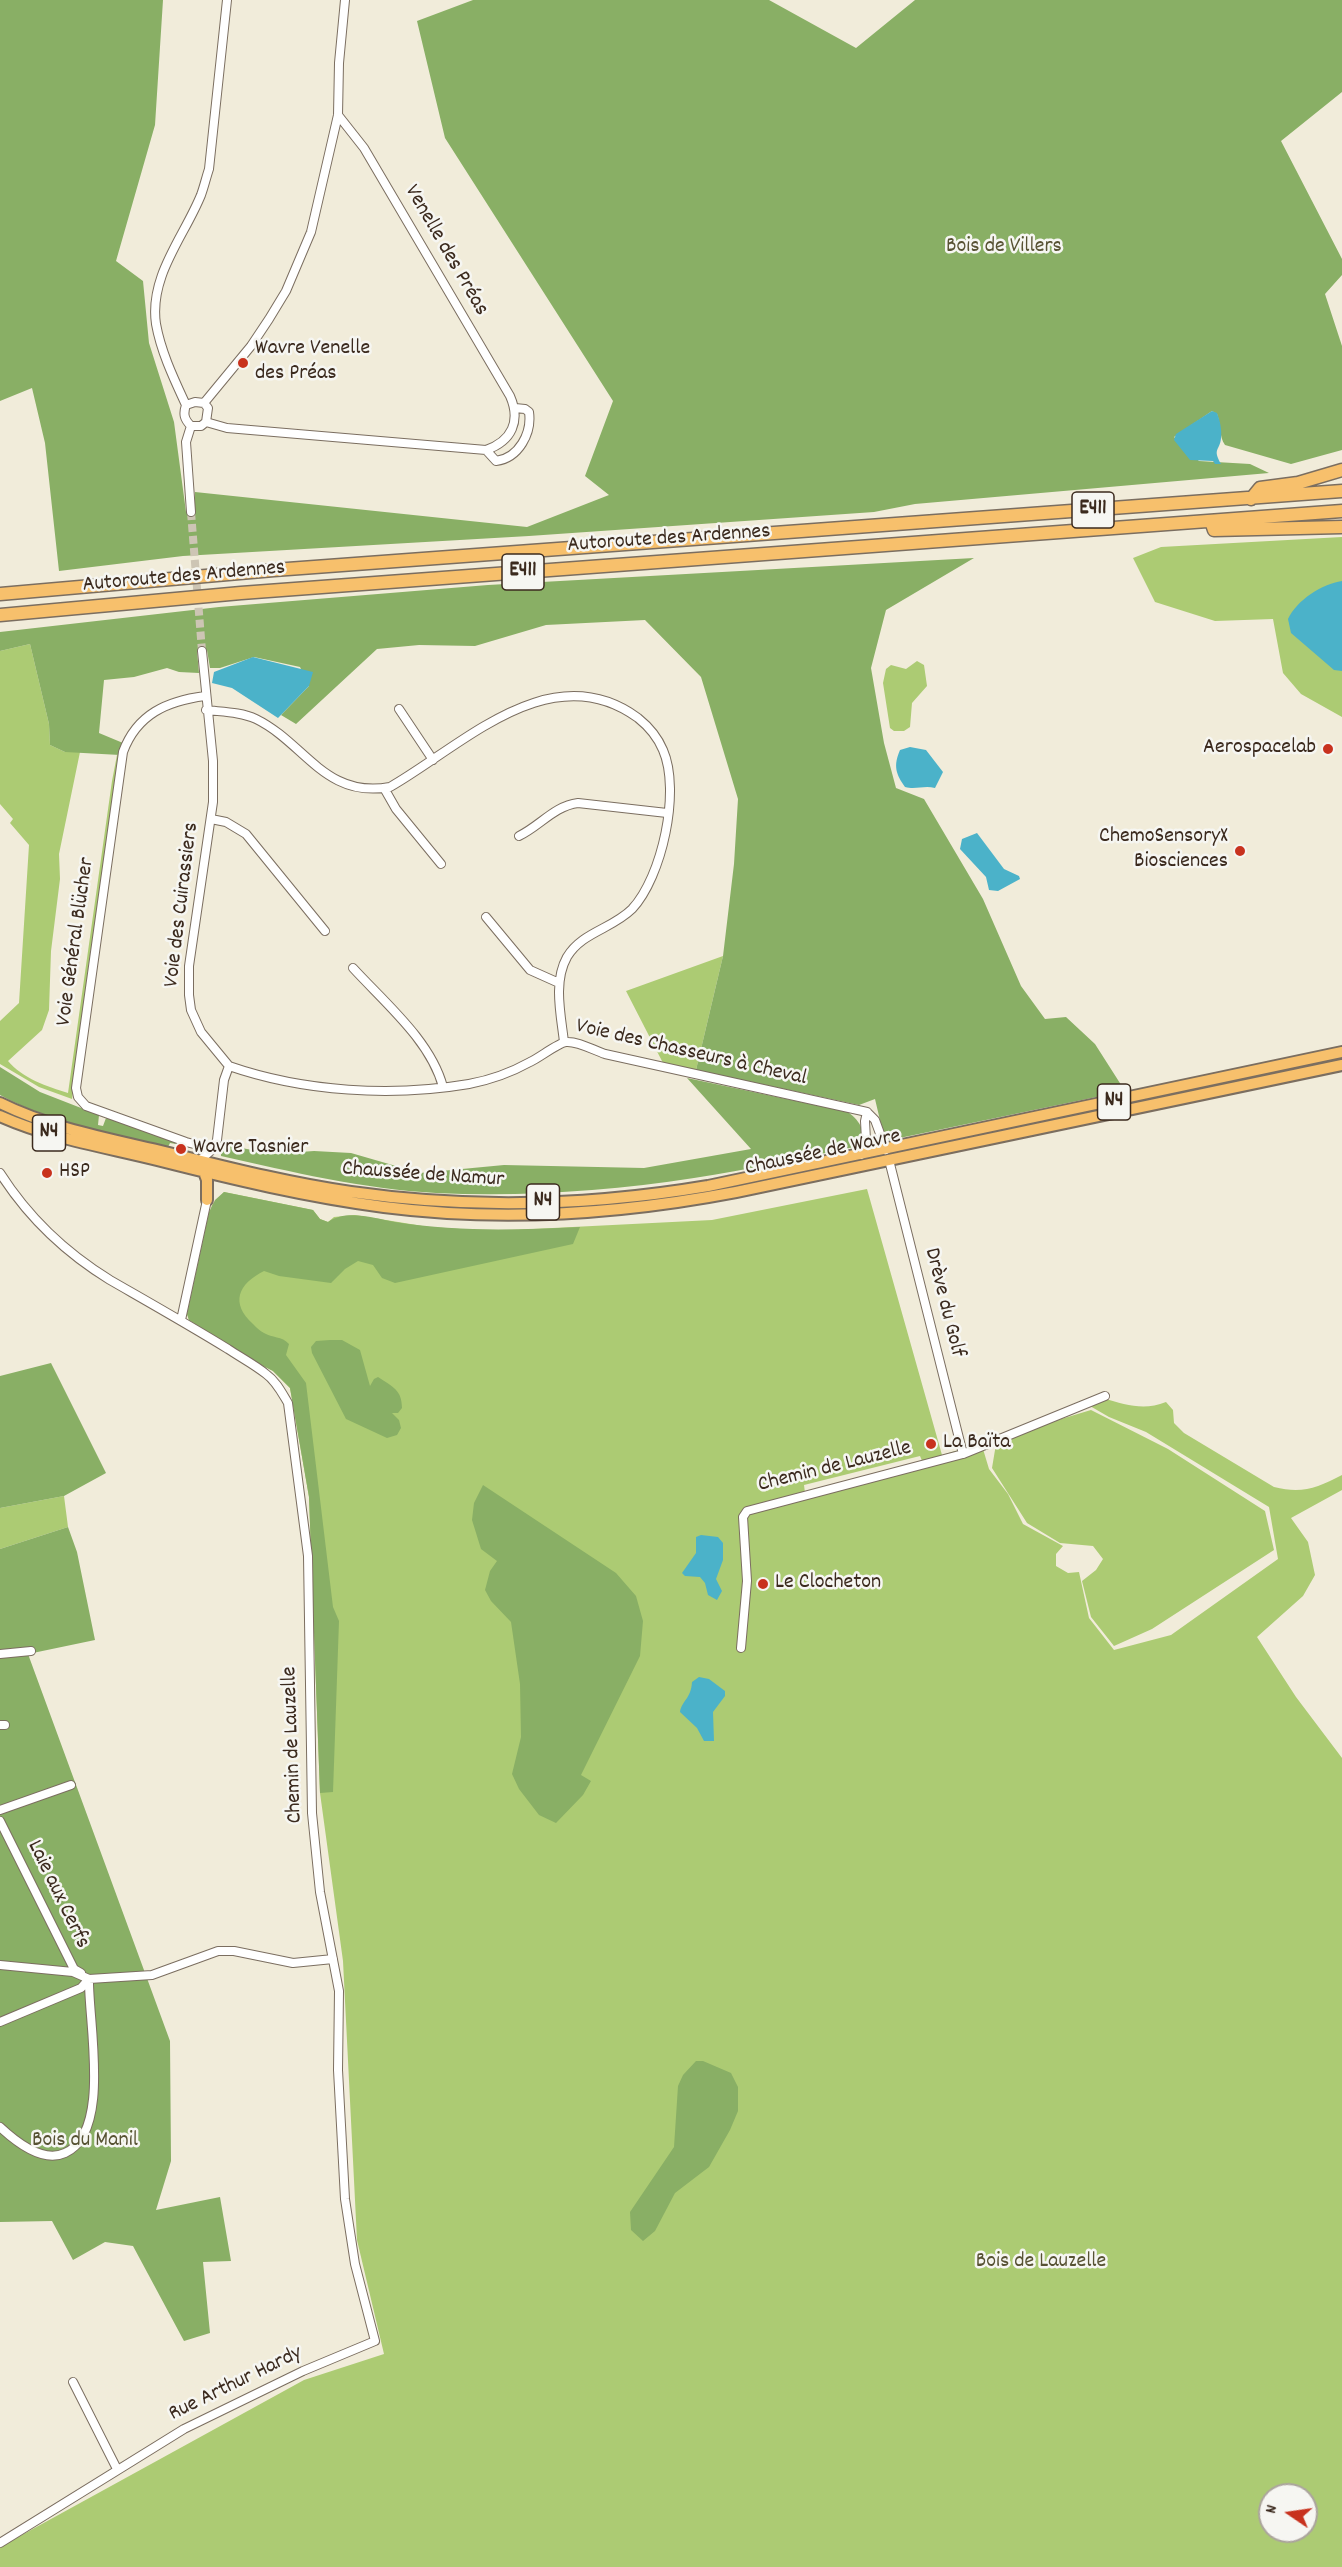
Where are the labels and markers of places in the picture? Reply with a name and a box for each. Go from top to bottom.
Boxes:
place label: Wavre Venelle des Préas [255,337,370,388]
marker: Wavre Venelle des Préas [236,356,250,370]
place label: Aerospacelab [1203,736,1316,762]
marker: Aerospacelab [1321,742,1335,756]
place label: ChemoSensoryX Biosciences [1099,825,1228,876]
marker: ChemoSensoryX Biosciences [1233,844,1247,858]
place label: Wavre Tasnier [193,1136,308,1162]
marker: Wavre Tasnier [174,1142,188,1156]
place label: HSP [59,1160,90,1186]
marker: HSP [40,1166,54,1180]
place label: La Baïta [943,1431,1011,1457]
marker: La Baïta [924,1437,938,1451]
place label: Le Clocheton [775,1571,881,1597]
marker: Le Clocheton [756,1577,770,1591]

